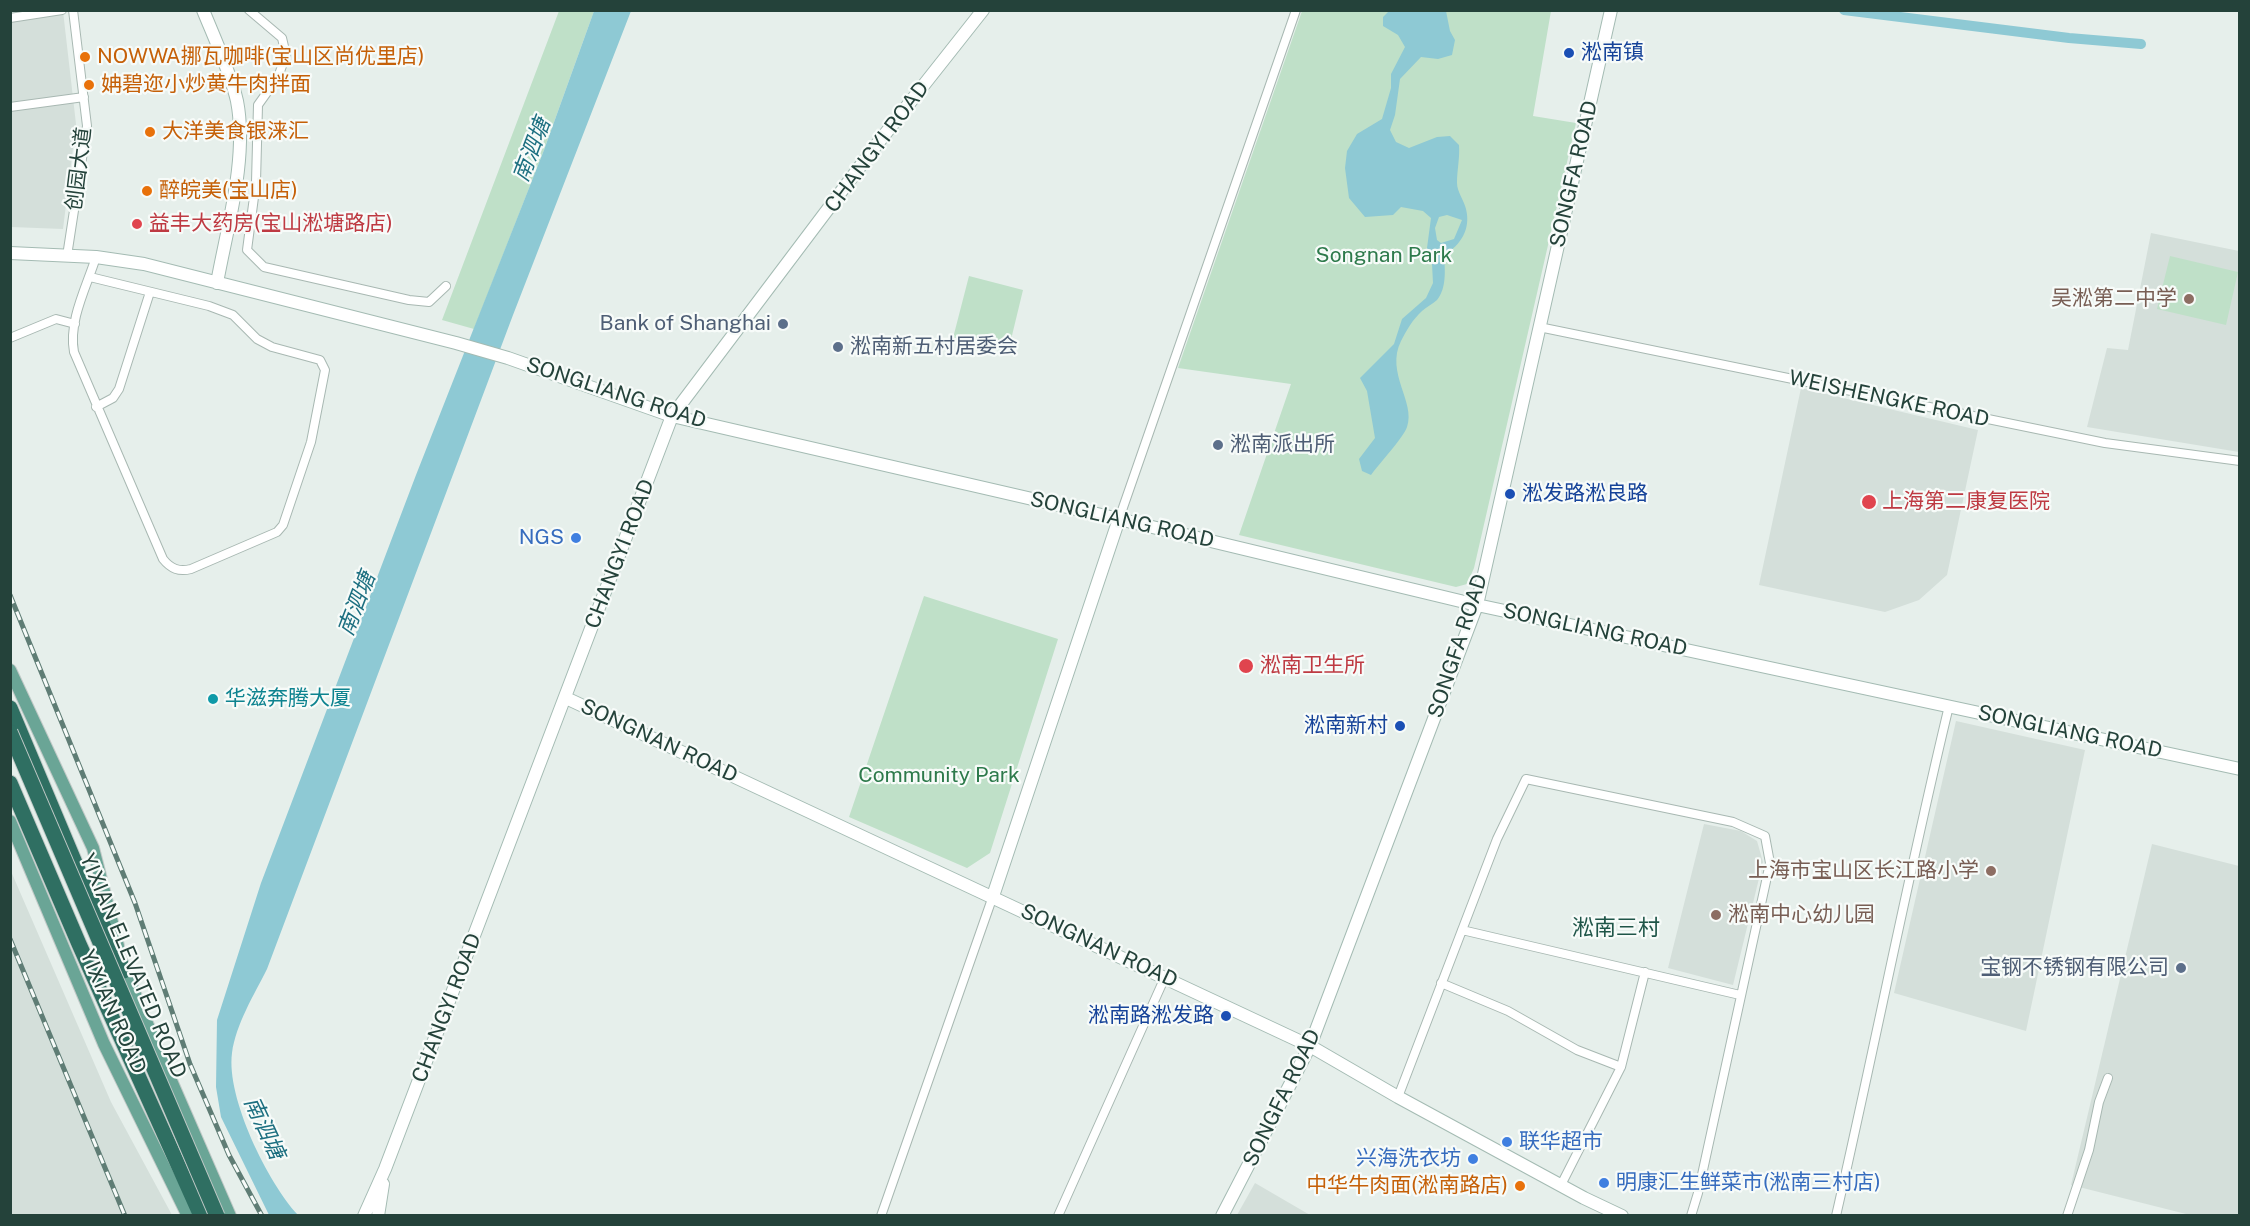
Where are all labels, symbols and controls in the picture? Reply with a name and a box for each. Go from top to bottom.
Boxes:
place label: 淞南镇 [1581,40,1644,66]
place label: NOWWA挪瓦咖啡(宝山区尚优里店) [97,44,425,70]
marker: 淞南镇 [1562,46,1576,60]
marker: NOWWA挪瓦咖啡(宝山区尚优里店) [78,50,92,64]
place label: 姌碧迩小炒黄牛肉拌面 [101,72,311,98]
street label: CHANGYI ROAD [819,76,935,218]
marker: 姌碧迩小炒黄牛肉拌面 [82,78,96,92]
street label: SONGFA ROAD [1545,98,1603,250]
water label: 南泗塘 [508,114,556,186]
place label: 大洋美食银涞汇 [162,119,309,145]
marker: 大洋美食银涞汇 [143,125,157,139]
street label: 创园大道 [61,126,97,212]
place label: 醉皖美(宝山店) [159,178,298,204]
marker: 醉皖美(宝山店) [140,184,154,198]
place label: 益丰大药房(宝山淞塘路店) [149,211,393,237]
marker: 益丰大药房(宝山淞塘路店) [130,217,144,231]
park label: Songnan Park [1316,243,1452,269]
place label: 吴淞第二中学 [2051,286,2177,312]
marker: 吴淞第二中学 [2182,292,2196,306]
place label: Bank of Shanghai [600,311,771,337]
marker: Bank of Shanghai [776,317,790,331]
place label: 淞南新五村居委会 [850,334,1018,360]
marker: 淞南新五村居委会 [831,340,845,354]
street label: SONGLIANG ROAD [523,352,709,434]
street label: WEISHENGKE ROAD [1787,365,1991,433]
place label: 淞南派出所 [1230,432,1335,458]
marker: 淞南派出所 [1211,438,1225,452]
street label: CHANGYI ROAD [580,476,660,632]
place label: 淞发路淞良路 [1522,481,1648,507]
street label: SONGLIANG ROAD [1028,487,1216,553]
marker: 淞发路淞良路 [1503,487,1517,501]
place label: 上海第二康复医院 [1882,489,2050,515]
marker: 上海第二康复医院 [1860,493,1878,511]
place label: NGS [519,525,564,551]
marker: NGS [569,531,583,545]
water label: 南泗塘 [333,568,381,640]
street label: SONGFA ROAD [1423,571,1493,721]
street label: SONGLIANG ROAD [1500,598,1690,662]
place label: 淞南卫生所 [1260,653,1365,679]
marker: 淞南卫生所 [1237,657,1255,675]
place label: 华滋奔腾大厦 [225,686,351,712]
marker: 华滋奔腾大厦 [206,692,220,706]
street label: SONGNAN ROAD [577,694,741,788]
street label: SONGLIANG ROAD [1975,700,2165,764]
place label: 淞南新村 [1304,713,1388,739]
marker: 淞南新村 [1393,719,1407,733]
park label: Community Park [858,763,1020,789]
street label: YIXIAN ELEVATED ROAD [74,850,192,1082]
place label: 上海市宝山区长江路小学 [1748,858,1979,884]
marker: 上海市宝山区长江路小学 [1984,864,1998,878]
street label: SONGNAN ROAD [1017,899,1181,993]
place label: 淞南中心幼儿园 [1728,902,1875,928]
marker: 淞南中心幼儿园 [1709,908,1723,922]
district label: 淞南三村 [1572,915,1660,941]
street label: CHANGYI ROAD [407,930,487,1086]
street label: YIXIAN ROAD [74,946,152,1078]
place label: 宝钢不锈钢有限公司 [1980,955,2169,981]
marker: 宝钢不锈钢有限公司 [2174,961,2188,975]
place label: 淞南路淞发路 [1088,1003,1214,1029]
marker: 淞南路淞发路 [1219,1009,1233,1023]
street label: SONGFA ROAD [1238,1025,1326,1171]
water label: 南泗塘 [238,1093,290,1163]
place label: 联华超市 [1519,1129,1603,1155]
marker: 联华超市 [1500,1135,1514,1149]
place label: 兴海洗衣坊 [1356,1146,1461,1172]
marker: 兴海洗衣坊 [1466,1152,1480,1166]
place label: 明康汇生鲜菜市(淞南三村店) [1616,1170,1881,1196]
place label: 中华牛肉面(淞南路店) [1306,1173,1508,1199]
marker: 明康汇生鲜菜市(淞南三村店) [1597,1176,1611,1190]
marker: 中华牛肉面(淞南路店) [1513,1179,1527,1193]

